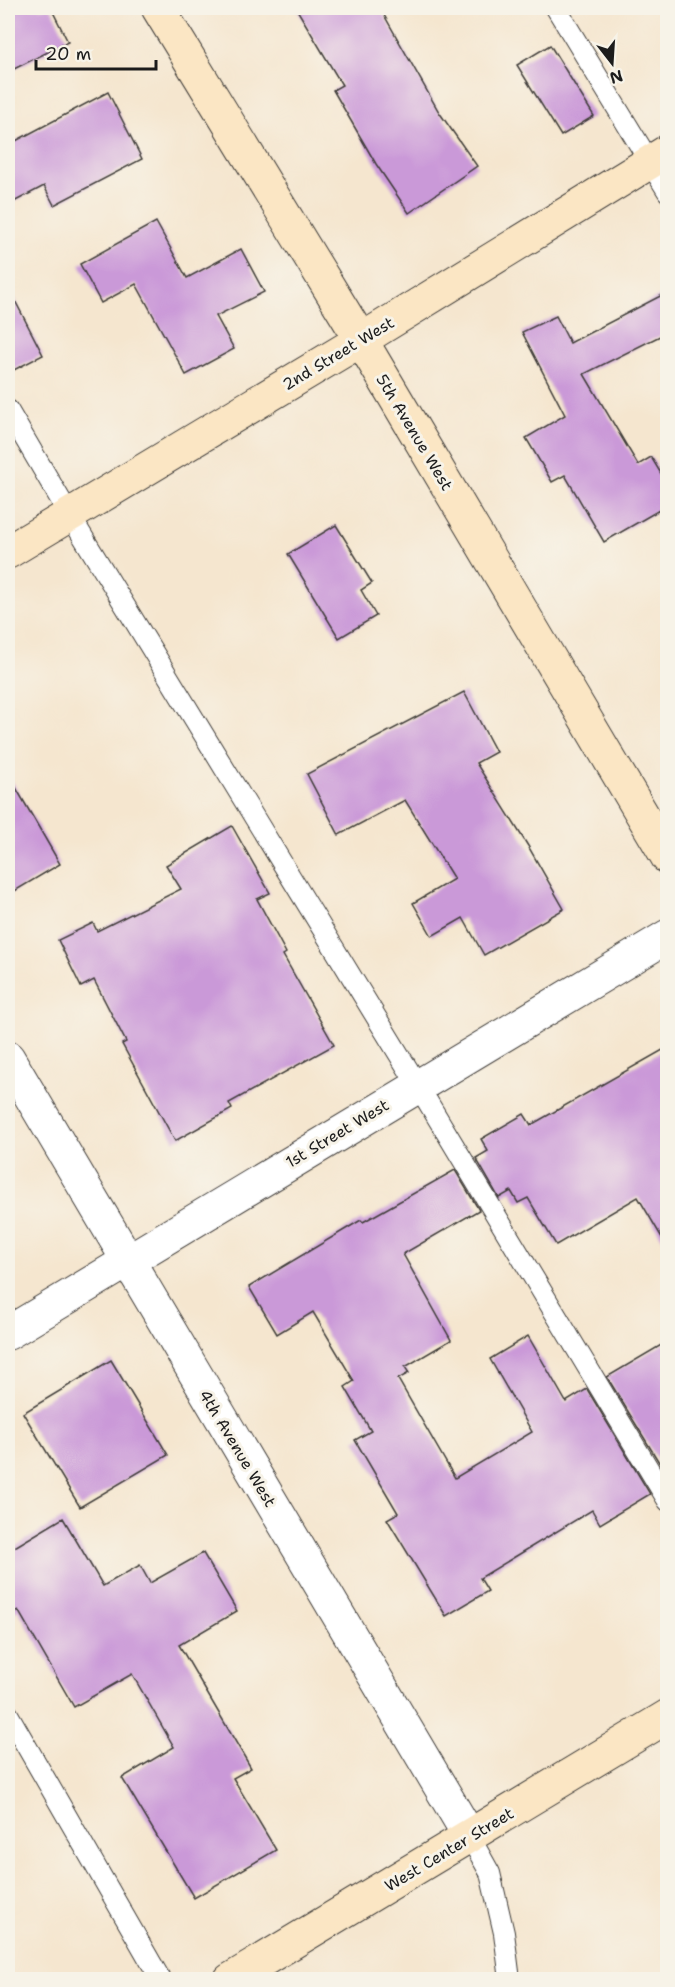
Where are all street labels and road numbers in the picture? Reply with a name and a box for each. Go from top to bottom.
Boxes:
street label: 2nd Street West [279,312,398,395]
street label: 5th Avenue West [372,370,458,494]
street label: 1st Street West [282,1094,393,1173]
street label: 4th Avenue West [194,1386,281,1511]
street label: West Center Street [381,1803,518,1896]

